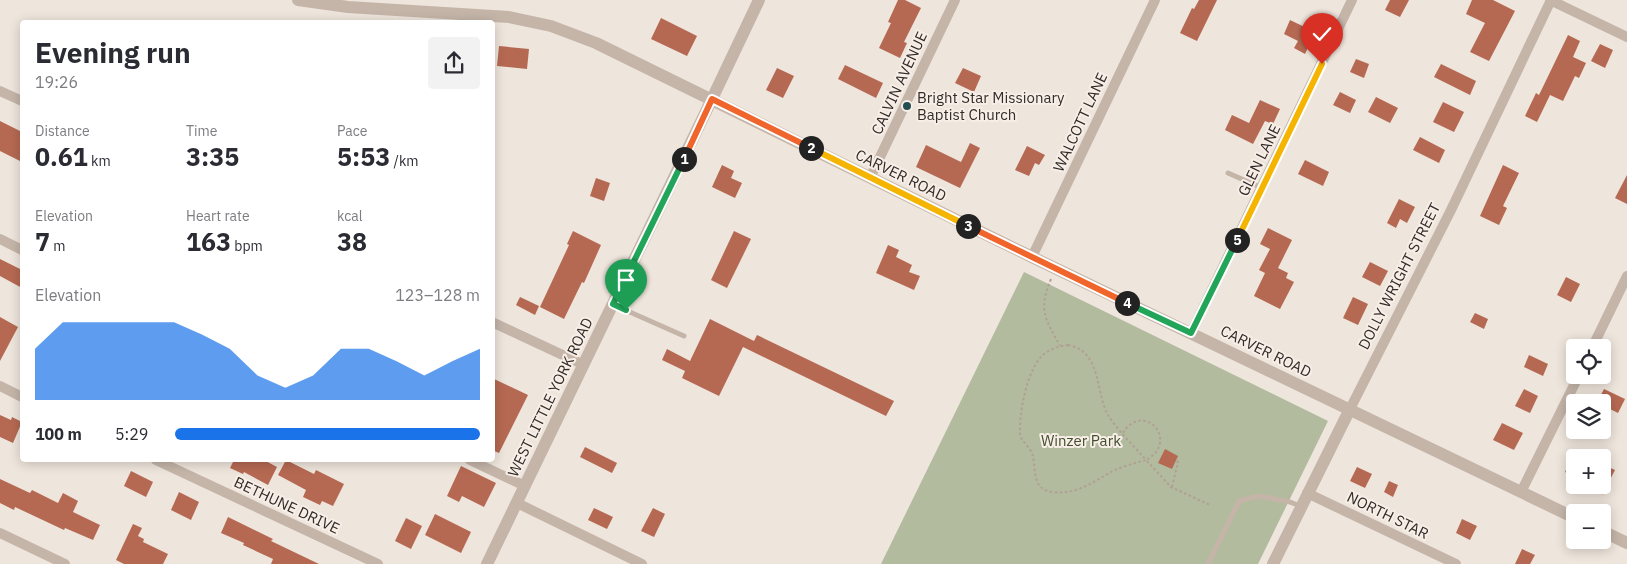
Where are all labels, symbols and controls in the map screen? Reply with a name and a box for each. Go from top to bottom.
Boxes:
pin [1301,13,1343,64]
icon: check [1308,20,1336,48]
street label: CALVIN AVENUE [867,29,931,137]
text: Evening run [35,34,191,71]
button: share [428,37,480,89]
street label: WALCOTT LANE [1049,69,1111,175]
text: 19:26 [35,72,78,92]
place label: Bright Star Missionary Baptist Church [917,88,1065,124]
marker: Bright Star Missionary Baptist Church [901,100,913,112]
street label: GLEN LANE [1233,121,1285,199]
text: Distance [35,122,90,140]
text: Time [186,122,217,140]
text: Pace [337,122,367,140]
pin: 2 [798,136,824,160]
text: 2 [807,139,816,157]
text: 0.61 [35,140,88,173]
text: 3:35 [186,140,239,173]
text: 5:53 [337,140,390,173]
street label: CARVER ROAD [852,145,950,205]
pin: 1 [672,146,696,172]
text: 1 [680,150,689,168]
text: km [88,152,111,170]
text: /km [390,152,419,170]
street label: DOLLY WRIGHT STREET [1354,199,1444,352]
text: Elevation [35,207,93,225]
text: Heart rate [186,207,250,225]
text: kcal [337,207,362,225]
pin: 3 [956,214,980,238]
text: 3 [964,217,973,235]
text: 7 [35,225,50,258]
text: 163 [186,225,231,258]
text: 38 [337,225,367,258]
pin: 5 [1224,228,1250,252]
text: 5 [1233,231,1242,249]
text: m [50,237,66,255]
text: bpm [231,237,263,255]
pin [605,259,647,310]
icon: arrive [612,266,640,294]
text: Elevation [35,285,101,305]
text: 123–128 m [395,285,480,305]
pin: 4 [1114,290,1140,316]
text: 4 [1123,294,1132,312]
street label: WEST LITTLE YORK ROAD [503,314,597,480]
street label: CARVER ROAD [1217,321,1315,381]
map controls [1566,339,1611,549]
button: locate [1566,339,1611,384]
button: layers [1566,394,1611,439]
text: 100 m [35,424,82,444]
text: 5:29 [115,424,148,444]
park label: Winzer Park [1041,431,1121,450]
button: + [1566,449,1611,494]
street label: BETHUNE DRIVE [231,472,343,538]
street label: NORTH STAR [1344,487,1432,543]
button: − [1566,504,1611,549]

